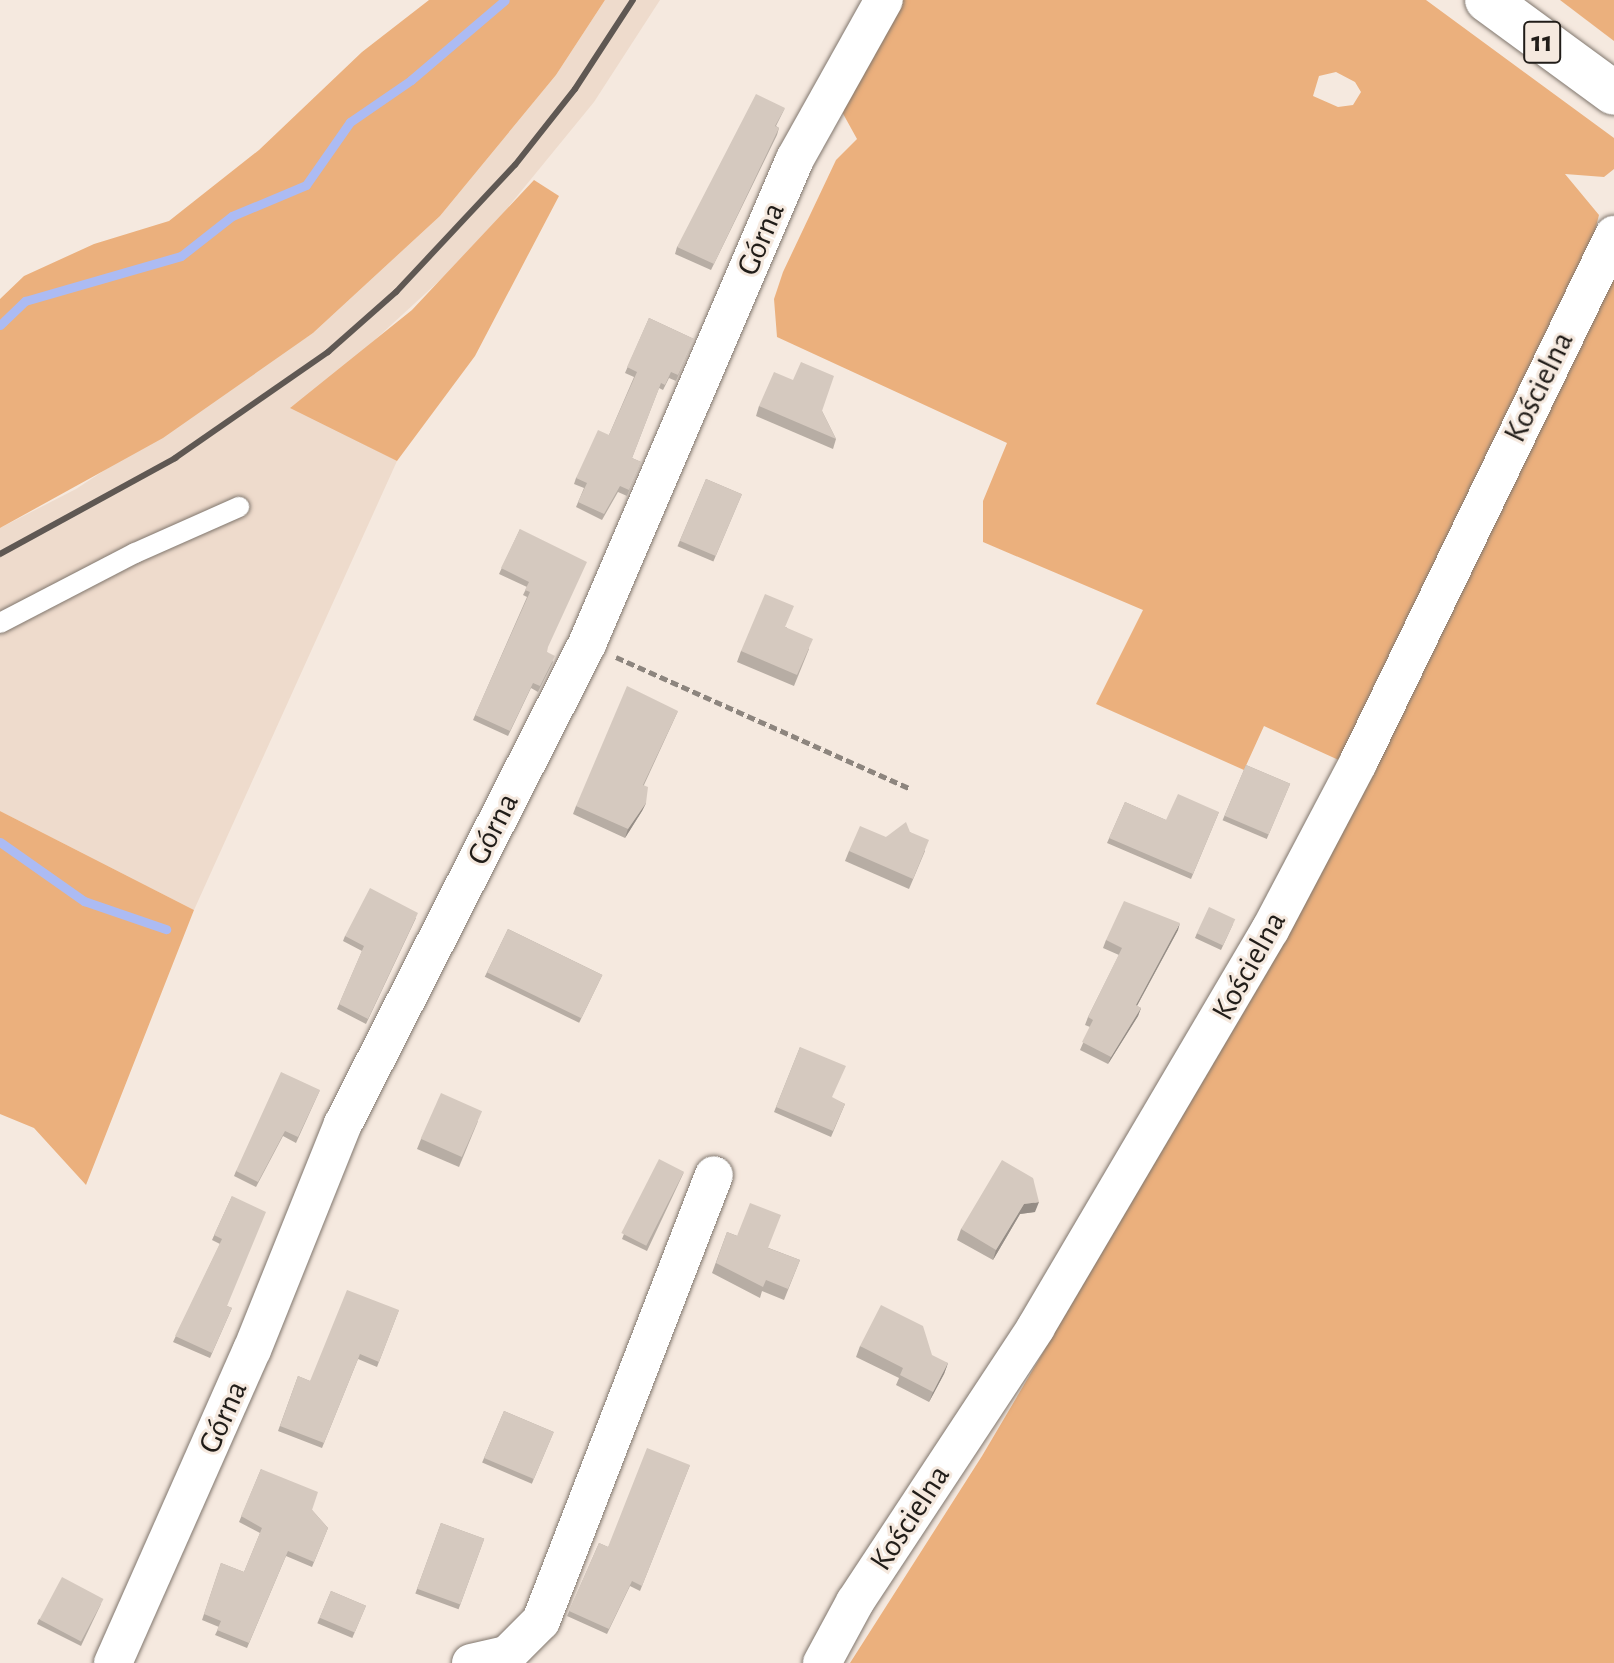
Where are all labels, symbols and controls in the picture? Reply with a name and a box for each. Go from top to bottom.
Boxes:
road number: 11 [1522,16,1562,68]
street label: Górna [729,197,793,281]
street label: Kościelna [1496,325,1582,449]
street label: Górna [459,787,527,871]
street label: Kościelna [1204,905,1294,1027]
street label: Górna [190,1375,256,1459]
street label: Kościelna [862,1458,958,1578]

